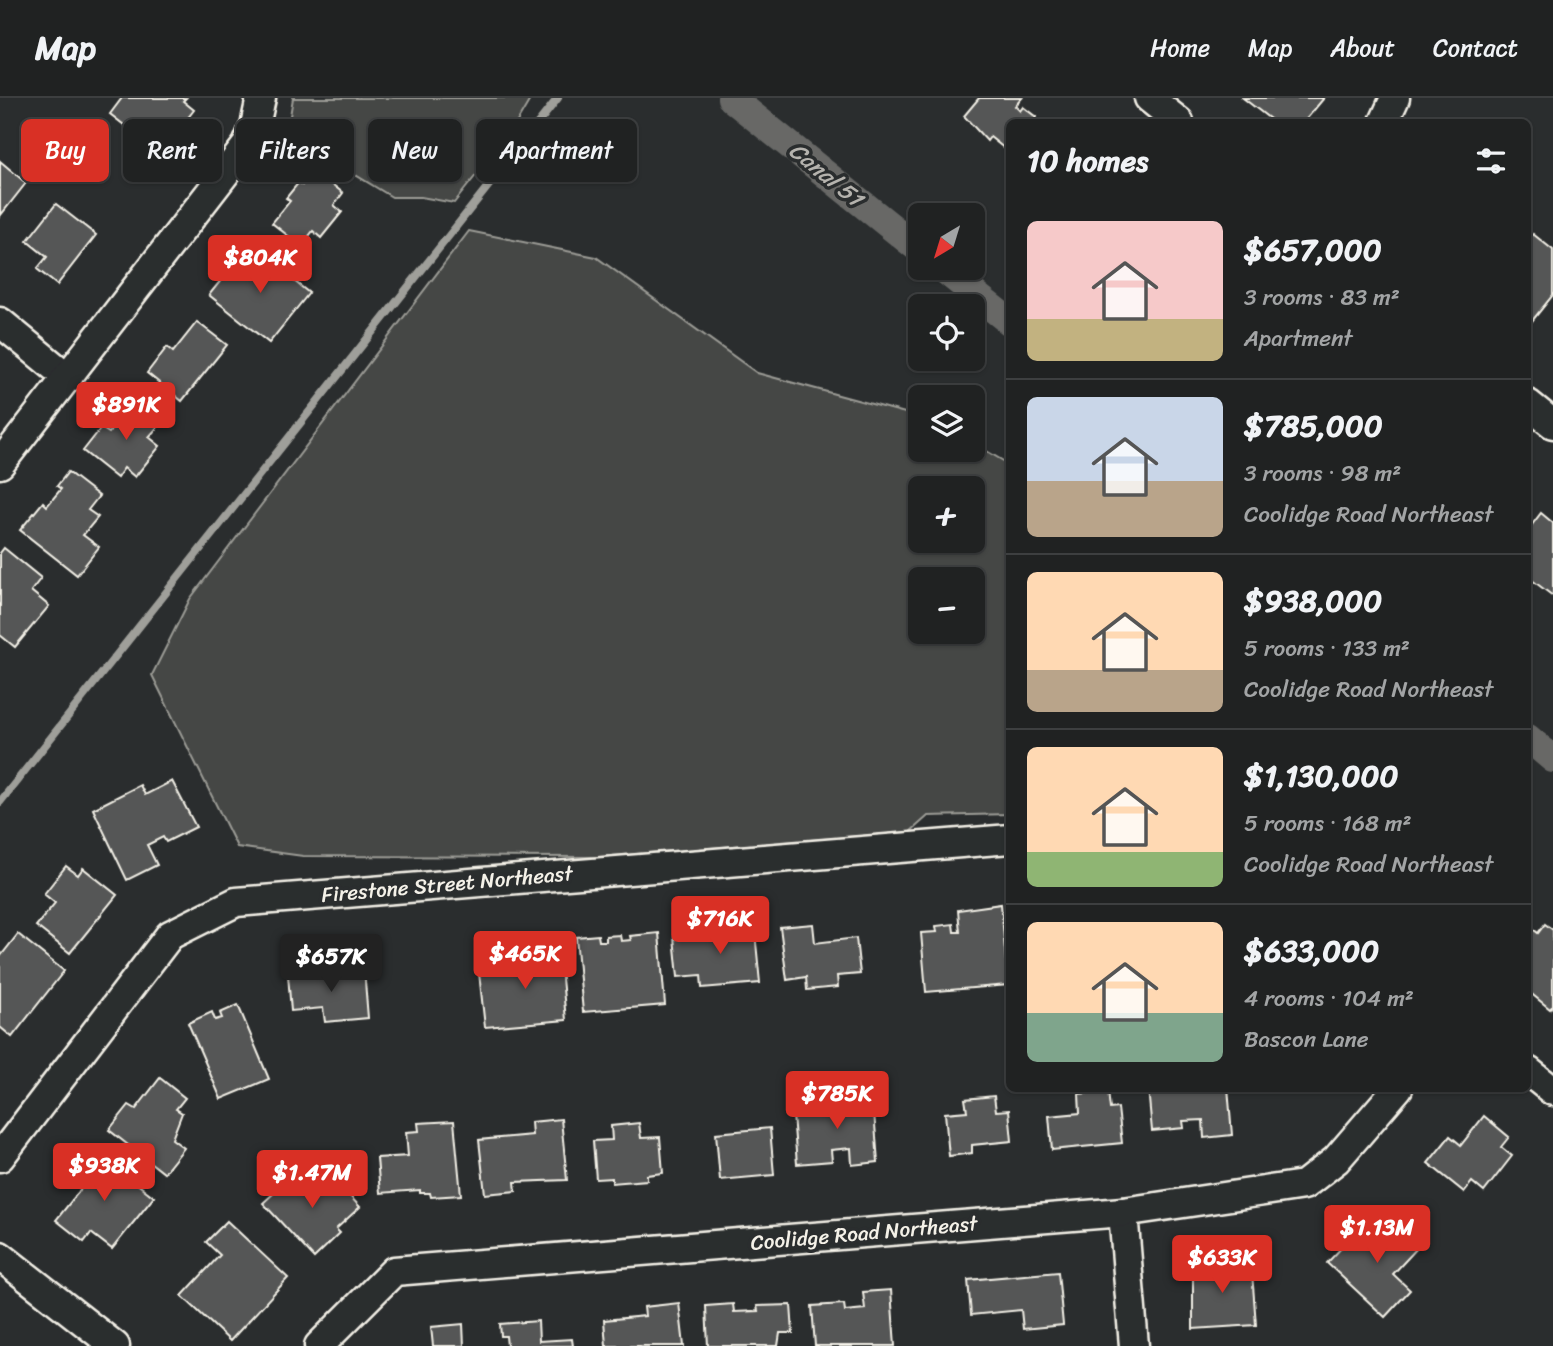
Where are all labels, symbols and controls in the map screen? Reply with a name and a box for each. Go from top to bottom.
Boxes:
text: Map [35,19,96,77]
text: Home [1150,27,1210,69]
text: Map [1248,27,1292,69]
text: About [1330,27,1395,69]
text: Contact [1433,27,1518,69]
chip: Buy [21,119,109,182]
chip: Rent [123,119,222,182]
chip: Filters [236,119,354,182]
chip: New [368,119,462,182]
chip: Apartment [476,119,637,182]
water label: Canal 51 [779,131,875,219]
text: 10 homes [1027,134,1148,188]
icon: filters [1472,142,1510,180]
north arrow [908,203,985,280]
map controls [908,203,985,644]
text: $657,000 [1244,223,1382,277]
pin: $804K [211,236,309,295]
text: $804K [224,237,296,278]
icon: home [1083,249,1167,333]
text: 3 rooms · 83 m² [1244,277,1400,318]
button: locate [908,294,985,371]
text: Apartment [1244,318,1353,359]
pin: $891K [77,382,175,442]
text: $891K [92,384,160,425]
button: layers [908,385,985,462]
text: $785,000 [1244,399,1383,453]
icon: home [1083,425,1167,509]
text: 3 rooms · 98 m² [1244,453,1401,494]
button: + [908,476,985,553]
text: Coolidge Road Northeast [1244,494,1493,535]
button: − [908,567,985,644]
text: $938,000 [1244,574,1382,628]
icon: home [1083,600,1167,684]
text: 5 rooms · 133 m² [1244,628,1410,669]
text: Coolidge Road Northeast [1244,669,1493,710]
text: $1,130,000 [1244,749,1398,803]
icon: home [1083,775,1167,859]
text: 5 rooms · 168 m² [1244,803,1412,844]
text: Coolidge Road Northeast [1244,844,1493,885]
street label: Firestone Street Northeast [320,854,576,914]
pin: $716K [671,896,769,956]
text: $716K [687,898,753,939]
text: $633,000 [1244,924,1379,978]
pin: $465K [476,932,574,991]
text: $465K [490,933,560,974]
pin: $657K [282,934,380,994]
text: $657K [296,936,366,977]
icon: home [1083,950,1167,1034]
text: 4 rooms · 104 m² [1244,978,1414,1019]
text: Bascon Lane [1244,1019,1369,1060]
pin: $785K [788,1072,886,1131]
text: $785K [802,1073,872,1114]
pin: $938K [55,1144,153,1203]
text: $938K [69,1145,139,1186]
pin: $1.47M [255,1150,369,1210]
text: $1.47M [273,1152,351,1193]
street label: Coolidge Road Northeast [749,1204,981,1262]
pin: $1.13M [1320,1206,1434,1265]
text: $1.13M [1340,1207,1414,1248]
pin: $633K [1173,1236,1271,1295]
text: $633K [1188,1237,1256,1278]

